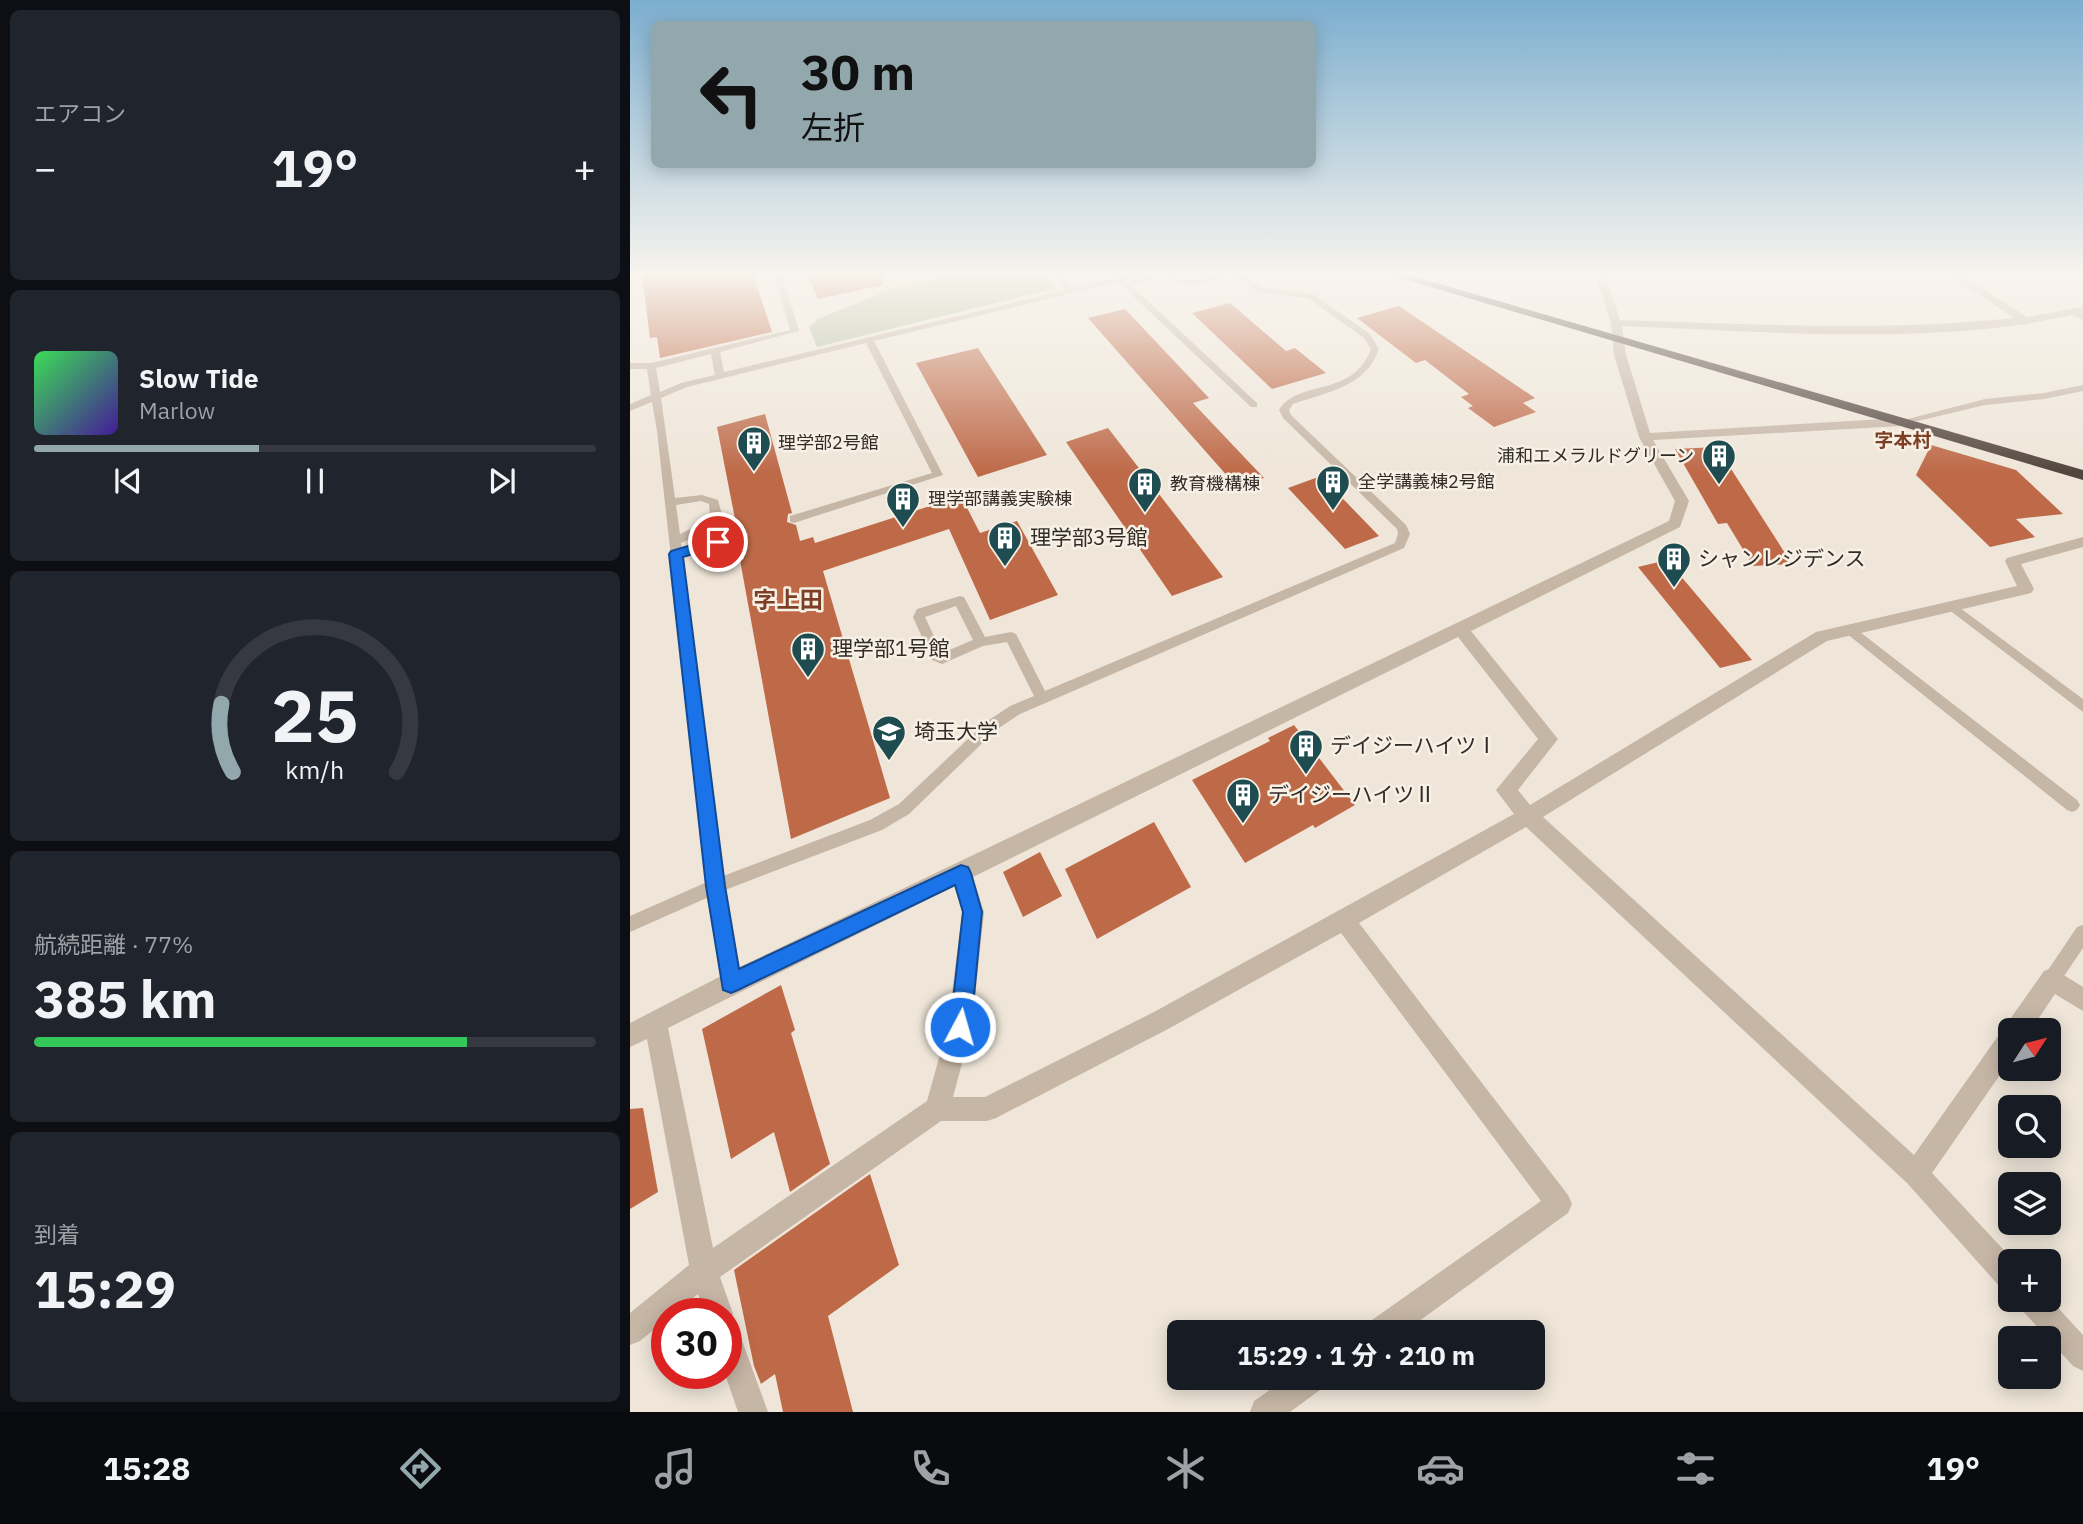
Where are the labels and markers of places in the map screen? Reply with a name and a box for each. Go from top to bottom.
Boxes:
building icon: 理学部2号館 [735,424,773,473]
place label: 理学部2号館 [778,431,879,454]
building icon: 浦和エメラルドグリーン [1700,437,1738,486]
place label: 浦和エメラルドグリーン [1497,444,1694,467]
building icon: 全学講義棟2号館 [1314,463,1352,512]
building icon: 教育機構棟 [1126,465,1164,514]
place label: 全学講義棟2号館 [1358,470,1495,493]
place label: 教育機構棟 [1170,472,1260,495]
building icon: 理学部講義実験棟 [884,480,922,529]
place label: 理学部講義実験棟 [928,487,1072,510]
pin [688,512,748,572]
building icon: 理学部3号館 [986,519,1024,568]
place label: 理学部3号館 [1030,523,1148,551]
building icon: シャンレジデンス [1655,540,1693,589]
place label: シャンレジデンス [1698,544,1866,572]
building icon: 理学部1号館 [789,630,827,679]
place label: 理学部1号館 [832,634,950,662]
school or university icon: 埼玉大学 [870,713,908,762]
place label: 埼玉大学 [914,717,998,745]
building icon: デイジーハイツⅠ [1287,727,1325,776]
place label: デイジーハイツⅠ [1330,731,1497,759]
building icon: デイジーハイツⅡ [1224,776,1262,825]
place label: デイジーハイツⅡ [1268,780,1435,808]

